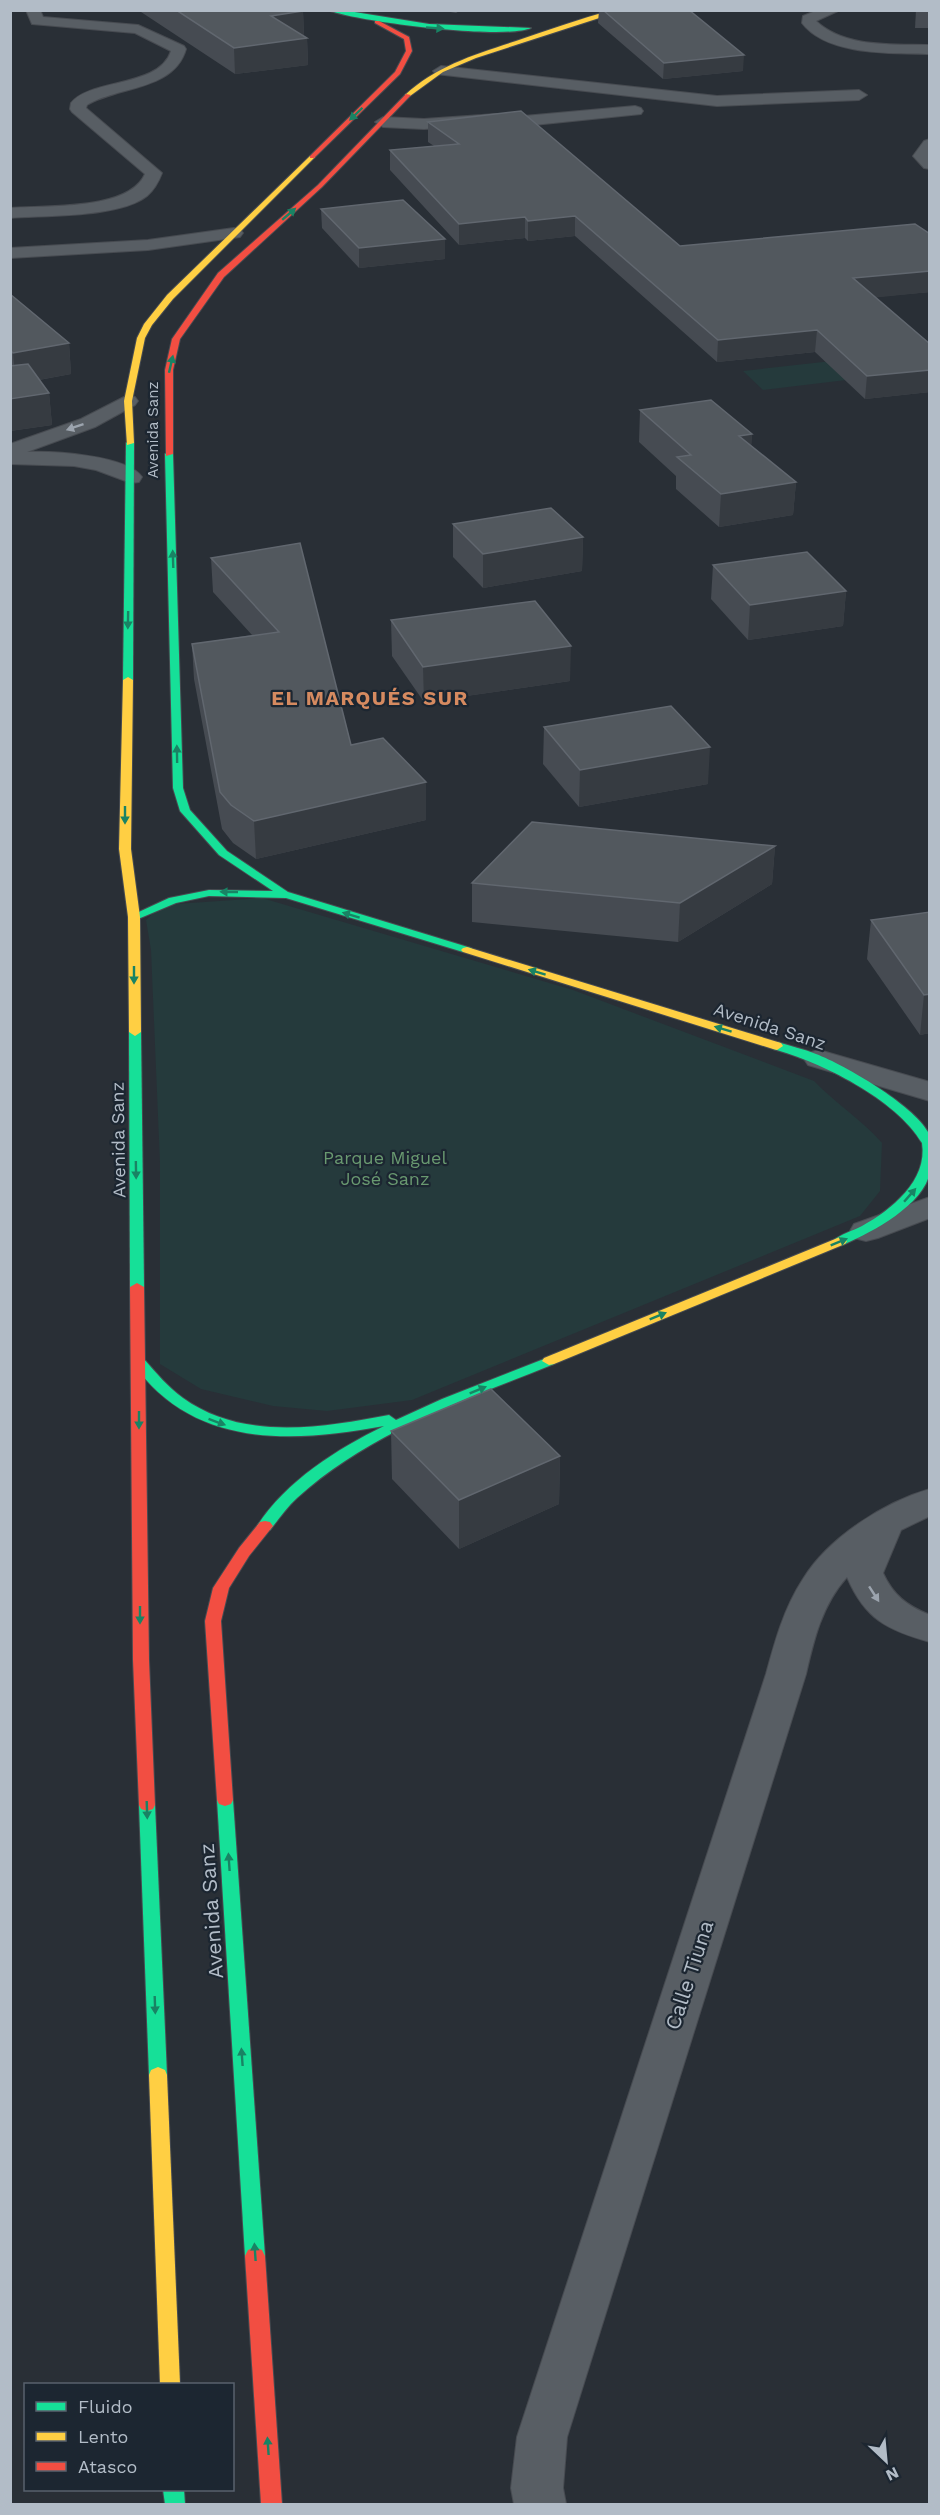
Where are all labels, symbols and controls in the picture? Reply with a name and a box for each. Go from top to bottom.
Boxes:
one-way arrow [426,23,445,32]
one-way arrow [350,106,364,120]
one-way arrow [281,208,296,221]
one-way arrow [167,355,177,373]
street label: Avenida Sanz [144,381,162,479]
one-way arrow [66,423,84,433]
one-way arrow [168,549,177,568]
one-way arrow [124,610,133,629]
district label: EL MARQUÉS SUR [271,686,469,710]
one-way arrow [172,744,182,763]
one-way arrow [120,805,130,824]
one-way arrow [220,887,239,897]
one-way arrow [342,909,360,919]
one-way arrow [129,966,139,985]
one-way arrow [528,967,546,976]
street label: Avenida Sanz [711,998,829,1054]
one-way arrow [714,1024,732,1034]
street label: Avenida Sanz [106,1082,130,1198]
park label: Parque Miguel José Sanz [323,1147,447,1189]
one-way arrow [131,1161,141,1180]
one-way arrow [903,1188,916,1203]
one-way arrow [830,1237,848,1247]
one-way arrow [650,1311,668,1321]
one-way arrow [469,1385,487,1395]
one-way arrow [134,1411,144,1430]
one-way arrow [208,1418,226,1428]
one-way arrow [869,1586,880,1602]
one-way arrow [135,1606,145,1625]
one-way arrow [142,1801,151,1820]
street label: Avenida Sanz [194,1842,228,1980]
one-way arrow [224,1853,234,1872]
street label: Calle Tiuna [660,1917,718,2033]
one-way arrow [150,1996,159,2015]
one-way arrow [237,2047,247,2066]
one-way arrow [250,2242,260,2261]
legend [24,2383,234,2491]
text: Fluido [78,2396,132,2417]
text: Lento [78,2426,128,2447]
north arrow [856,2431,916,2491]
one-way arrow [264,2437,273,2456]
text: Atasco [78,2456,137,2477]
text: N [883,2463,902,2485]

